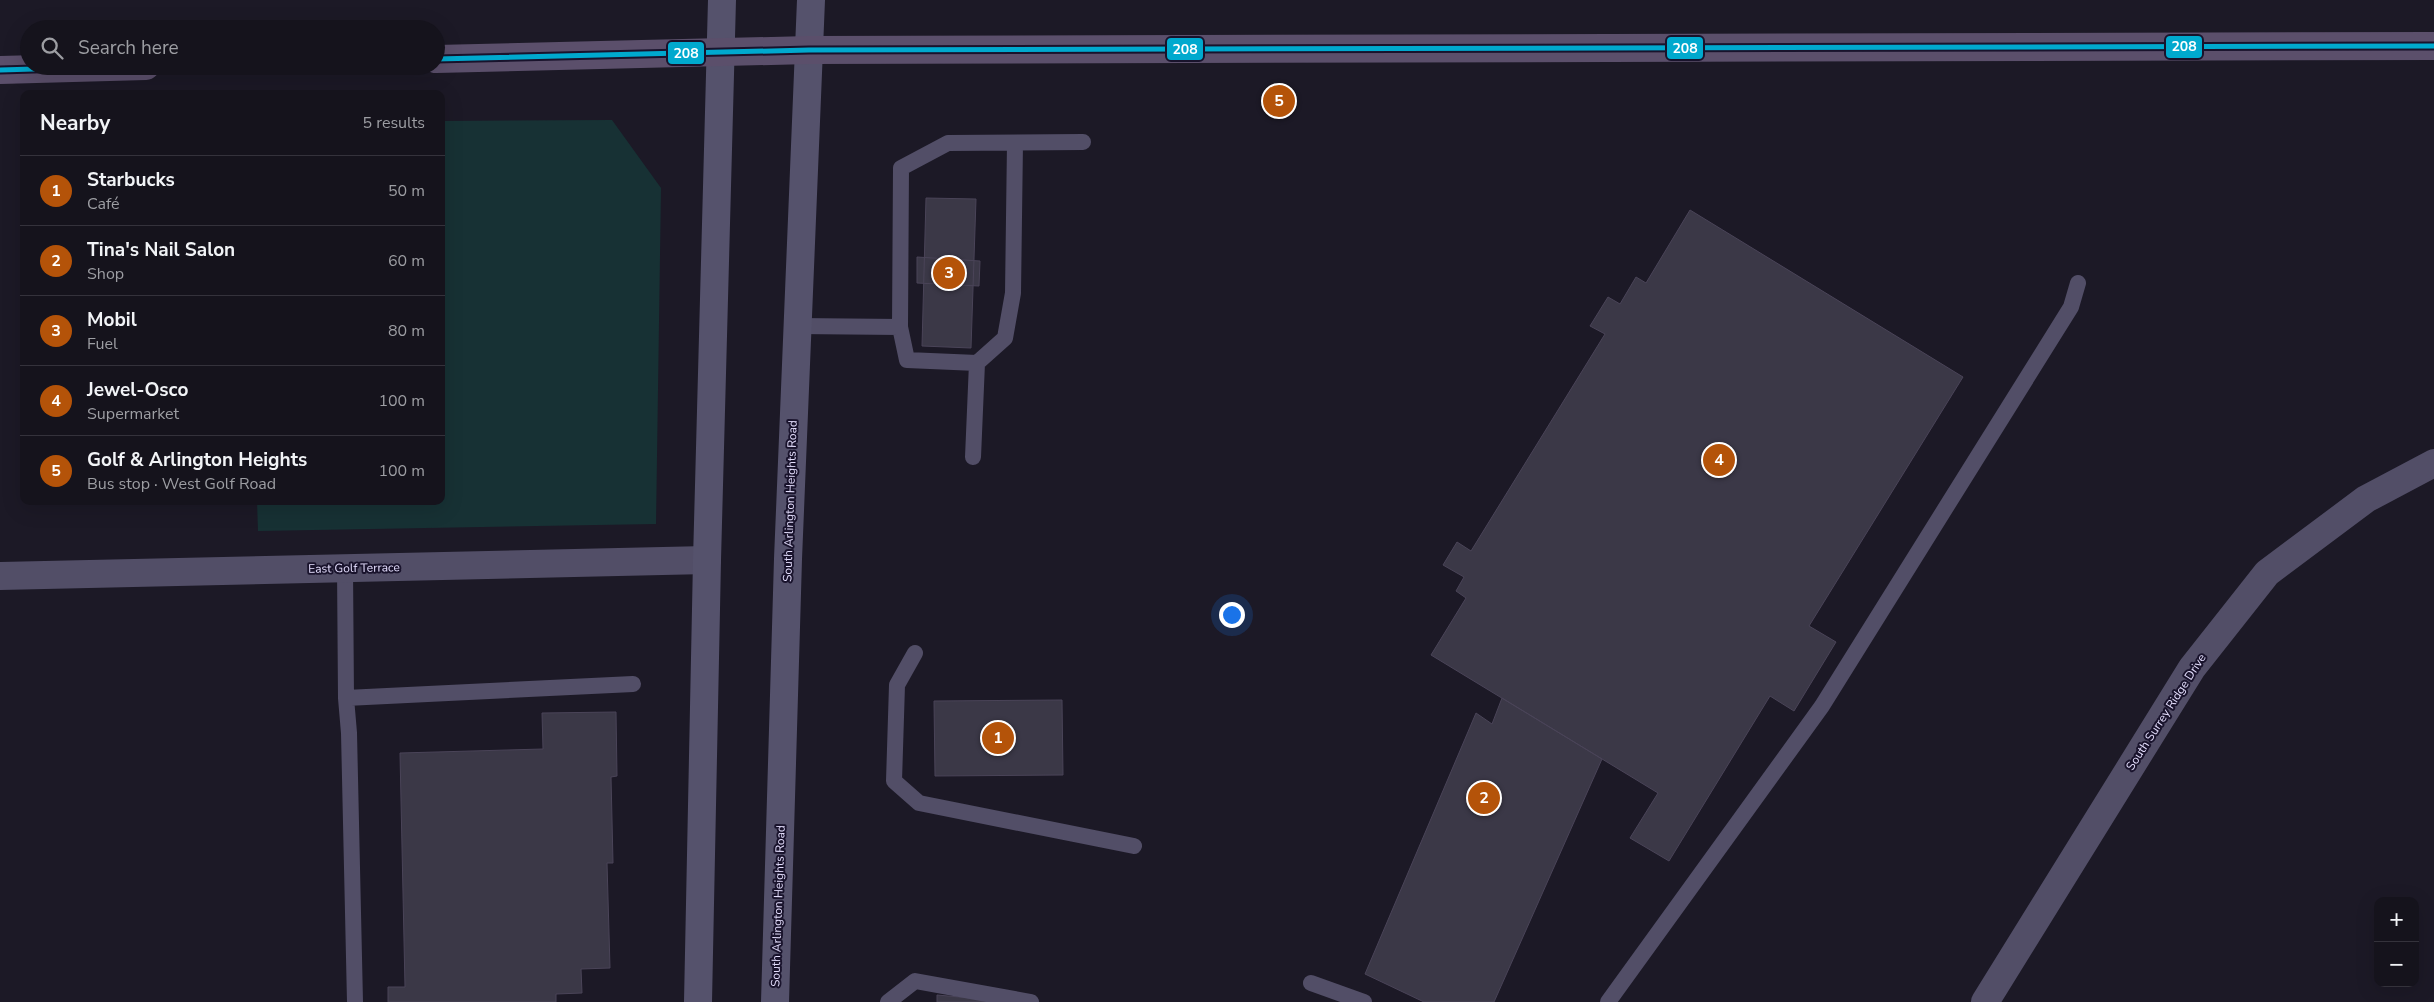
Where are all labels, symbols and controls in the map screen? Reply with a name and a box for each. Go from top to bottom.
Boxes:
search box [20,20,445,75]
icon: search [38,34,66,62]
text: Search here [78,35,179,61]
line badge: 208 [2165,35,2203,59]
line badge: 208 [1666,36,1704,60]
line badge: 208 [1166,37,1204,61]
text: 208 [2171,37,2197,56]
text: 208 [1672,39,1698,58]
text: 208 [1172,40,1198,59]
line badge: 208 [667,41,705,65]
text: 208 [673,44,699,63]
pin: 5 [1263,82,1295,120]
text: Nearby [40,109,110,137]
text: 5 results [363,112,425,134]
text: Starbucks [87,167,175,193]
text: 1 [51,180,61,202]
text: 50 m [388,180,425,202]
text: Café [87,193,120,215]
text: Tina's Nail Salon [87,237,235,263]
text: 2 [51,250,61,272]
text: 60 m [388,250,425,272]
pin: 3 [933,254,965,292]
text: Shop [87,263,124,285]
text: Mobil [87,307,137,333]
text: 3 [51,320,61,342]
text: 80 m [388,320,425,342]
text: Fuel [87,333,118,355]
text: Jewel-Osco [87,377,188,403]
text: 4 [51,390,61,412]
text: 100 m [378,390,425,412]
text: Supermarket [87,403,179,425]
street label: South Arlington Heights Road [779,420,801,582]
pin: 4 [1703,441,1735,479]
text: Golf & Arlington Heights [87,447,307,473]
text: 5 [51,460,61,482]
text: 100 m [378,460,425,482]
text: Bus stop · West Golf Road [87,473,276,495]
street label: East Golf Terrace [308,559,400,577]
your location [1219,602,1245,628]
street label: South Surrey Ridge Drive [2122,651,2210,773]
pin: 1 [982,719,1014,757]
pin: 2 [1468,779,1500,817]
street label: South Arlington Heights Road [767,825,789,987]
map controls [2374,897,2419,987]
button: + [2374,897,2419,942]
button: − [2374,942,2419,987]

